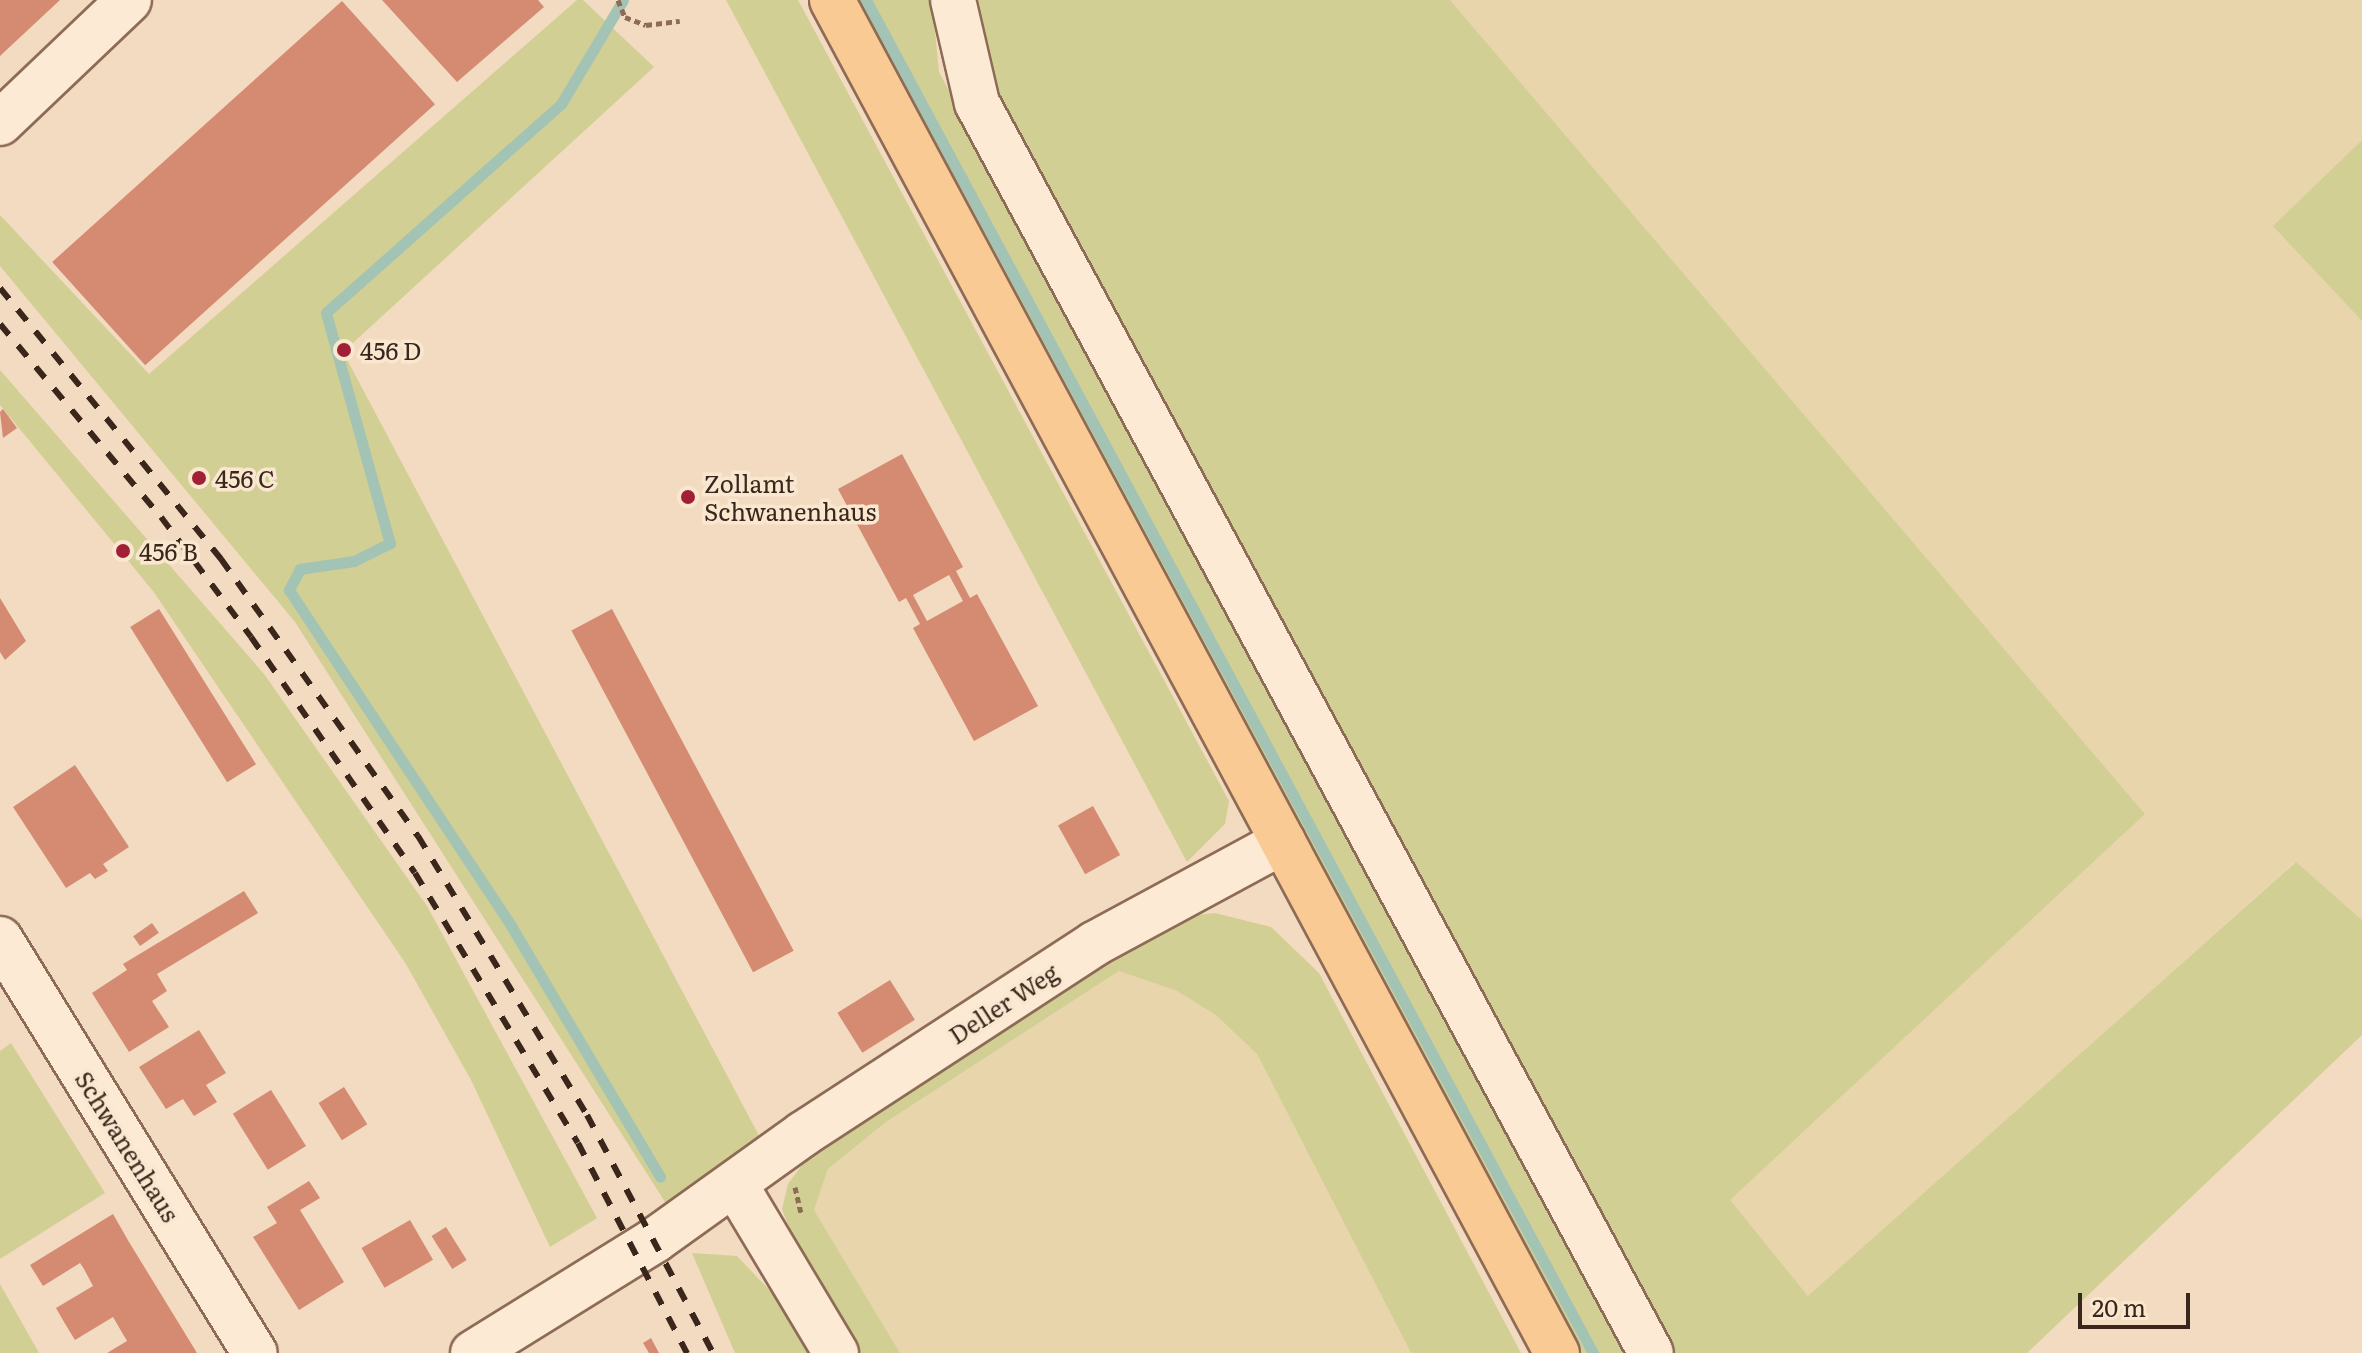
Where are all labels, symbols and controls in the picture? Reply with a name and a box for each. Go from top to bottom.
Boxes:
place label: 456 D [360,336,421,364]
marker: 456 D [335,341,353,359]
place label: 456 C [215,464,275,492]
marker: 456 C [190,469,208,487]
place label: Zollamt Schwanenhaus [704,469,876,525]
marker: Zollamt Schwanenhaus [679,488,697,506]
place label: 456 B [139,537,198,565]
marker: 456 B [114,542,132,560]
street label: Deller Weg [943,957,1063,1049]
street label: Schwanenhaus [70,1065,186,1227]
scale bar [2082,1277,2194,1327]
text: 20 m [2092,1289,2146,1324]

